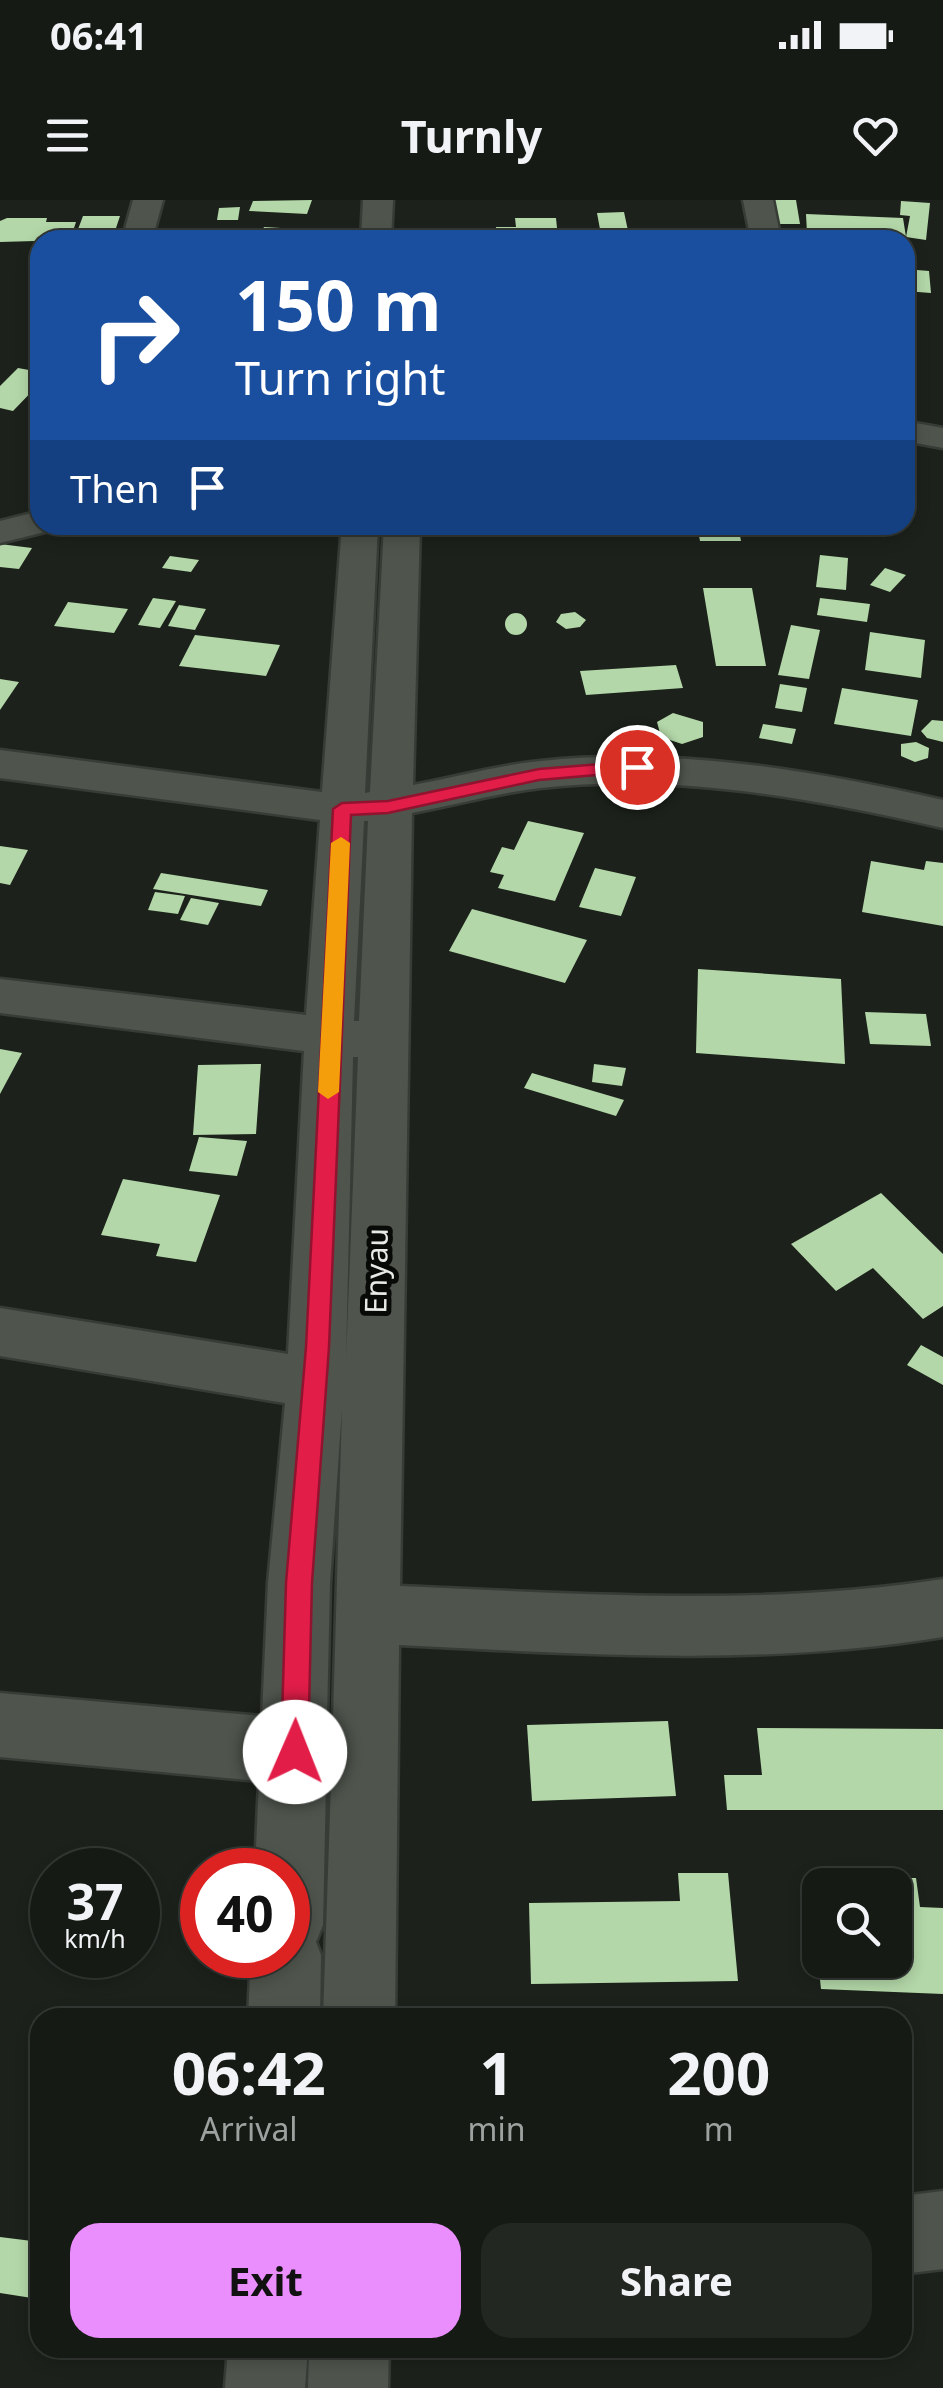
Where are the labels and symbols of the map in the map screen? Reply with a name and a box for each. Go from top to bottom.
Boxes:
pin [595,725,680,810]
street label: Enyau [354,1228,397,1314]
position arrow [243,1700,347,1804]
speed limit sign: 40 [180,1848,310,1978]

